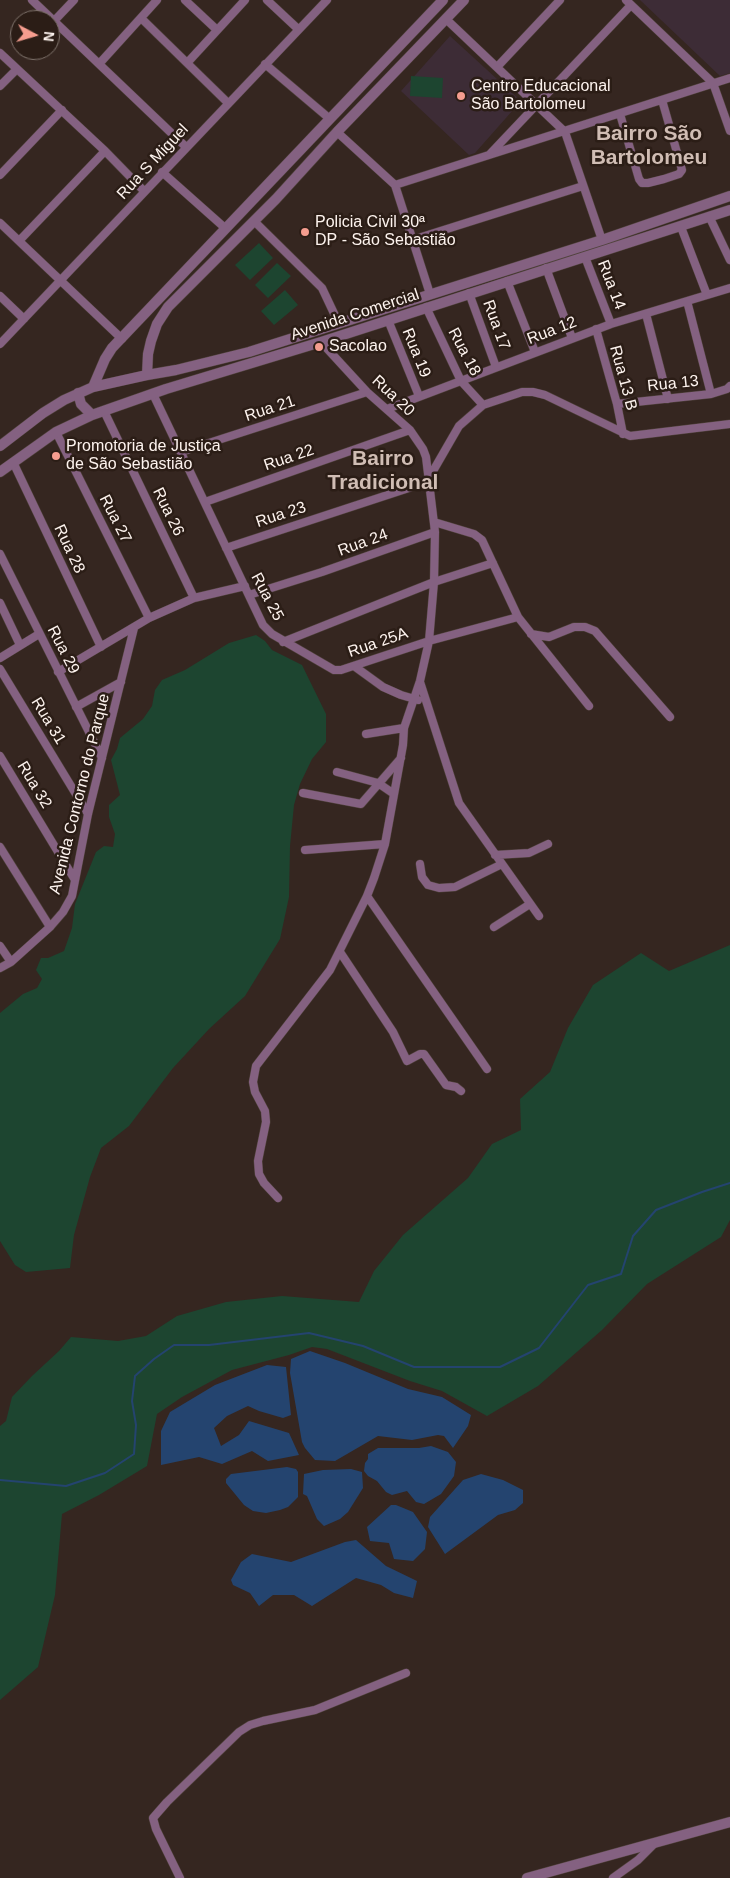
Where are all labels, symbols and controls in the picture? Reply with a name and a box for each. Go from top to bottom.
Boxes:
north arrow [10,10,60,60]
text: N [40,31,57,42]
place label: Centro Educacional São Bartolomeu [471,77,611,115]
marker: Centro Educacional São Bartolomeu [455,90,467,102]
street label: Rua S Miguel [113,120,193,204]
district label: Bairro São Bartolomeu [591,121,707,171]
place label: Policia Civil 30ª DP - São Sebastião [315,213,456,251]
marker: Policia Civil 30ª DP - São Sebastião [299,226,311,238]
street label: Rua 14 [593,257,629,313]
street label: Avenida Comercial [288,285,422,345]
street label: Rua 17 [478,297,514,353]
street label: Rua 12 [524,313,580,349]
street label: Rua 19 [397,325,435,381]
street label: Rua 18 [443,325,485,379]
place label: Sacolao [329,337,387,357]
marker: Sacolao [313,341,325,353]
street label: Rua 13 B [605,343,641,413]
street label: Rua 20 [368,371,418,421]
street label: Rua 13 [646,372,700,396]
street label: Rua 21 [242,392,298,426]
place label: Promotoria de Justiça de São Sebastião [66,437,221,475]
street label: Rua 22 [261,441,317,475]
district label: Bairro Tradicional [328,446,438,496]
marker: Promotoria de Justiça de São Sebastião [50,450,62,462]
street label: Rua 26 [148,485,188,539]
street label: Rua 27 [95,492,135,546]
street label: Rua 23 [253,498,309,532]
street label: Rua 28 [49,522,89,576]
street label: Rua 24 [335,525,391,561]
street label: Rua 25 [246,570,288,624]
street label: Rua 29 [43,623,83,677]
street label: Rua 25A [345,624,411,662]
street label: Avenida Contorno do Parque [46,692,114,896]
street label: Rua 31 [26,694,70,748]
street label: Rua 32 [12,758,56,812]

